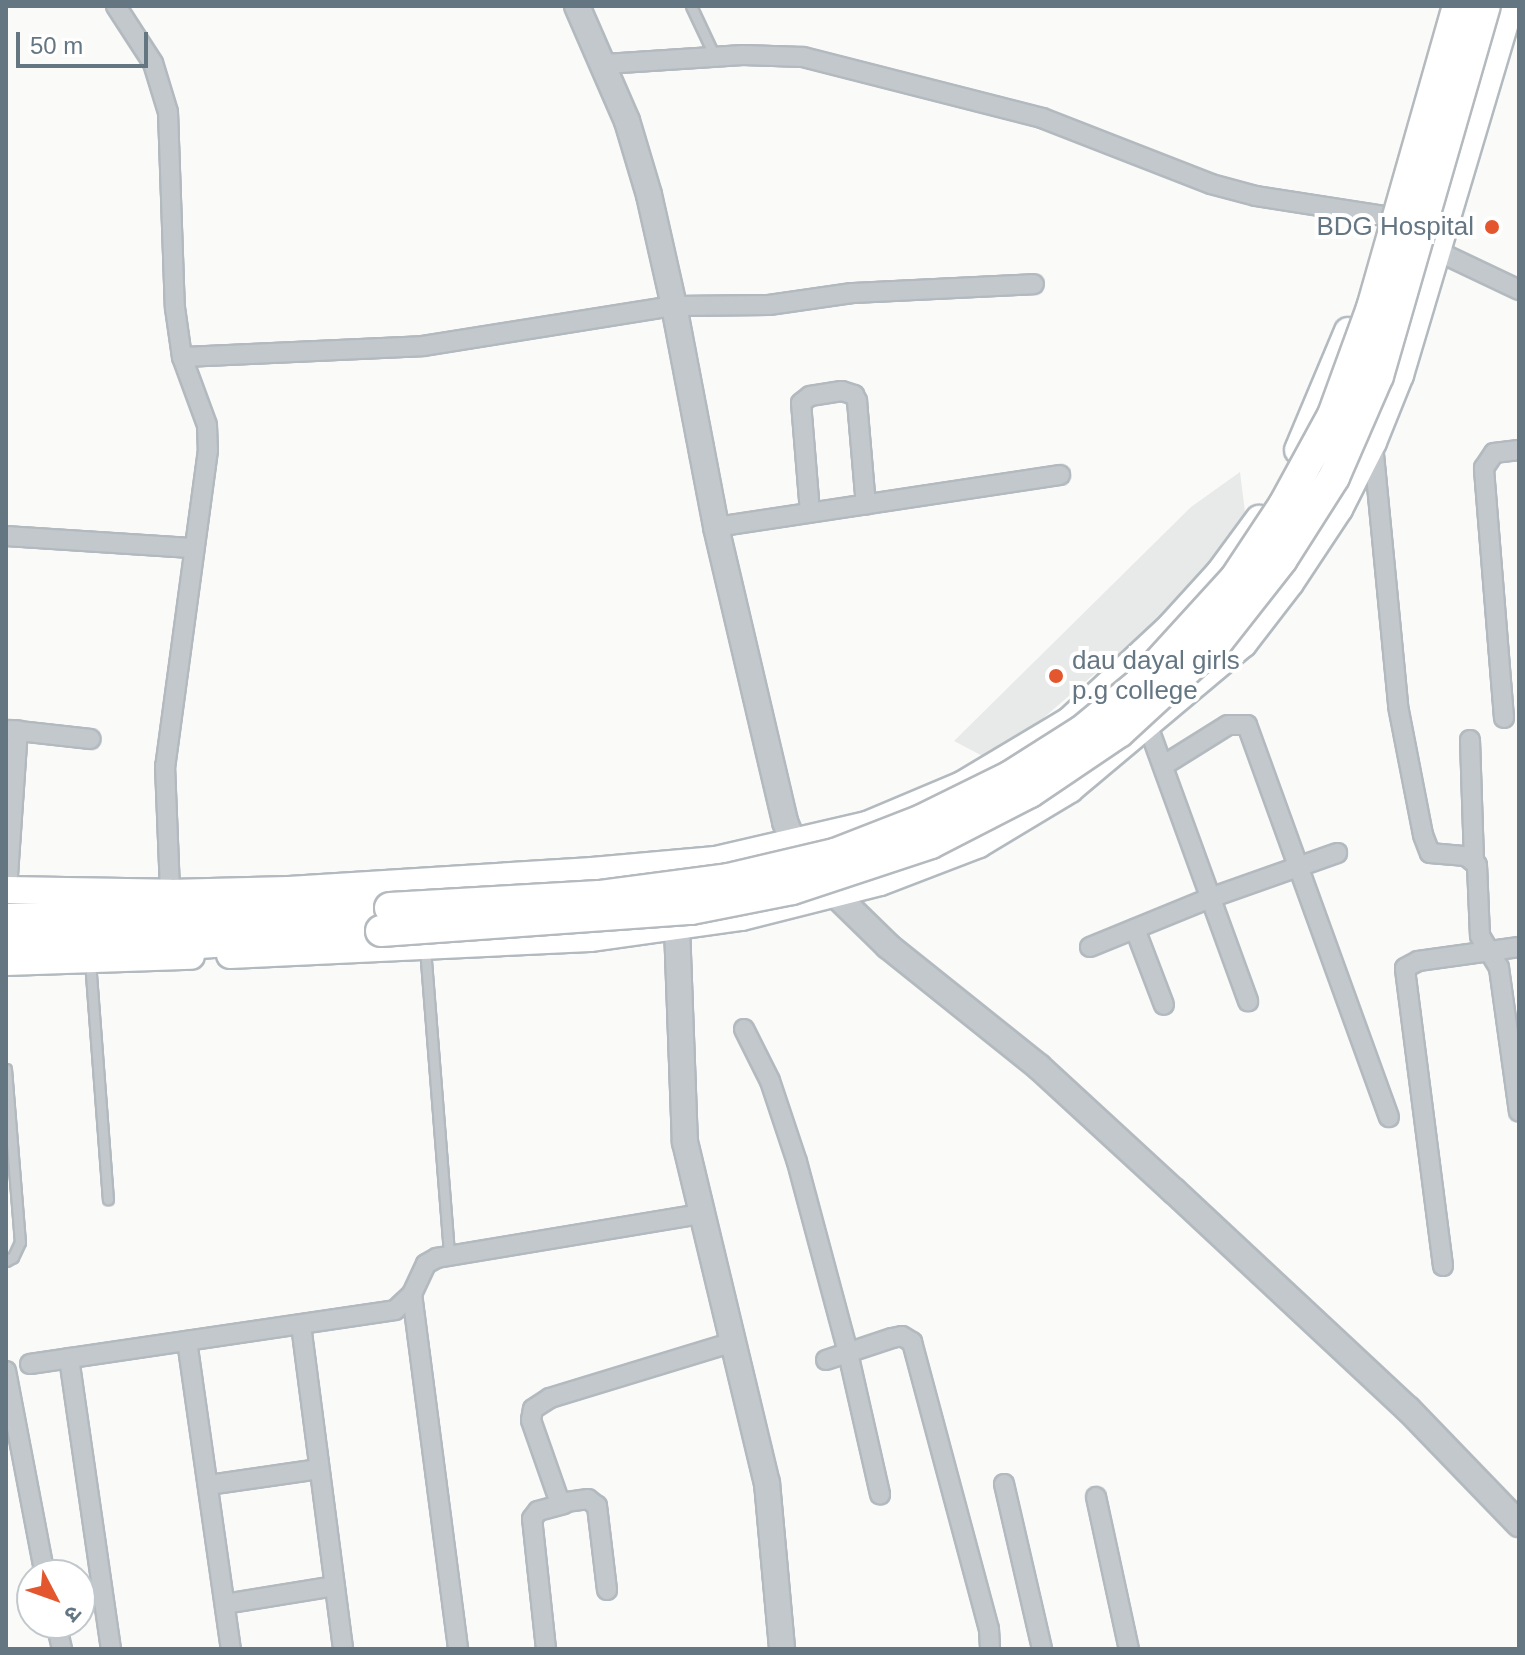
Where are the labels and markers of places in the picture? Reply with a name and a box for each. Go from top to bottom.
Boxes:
place label: BDG Hospital [1317,211,1474,243]
marker: BDG Hospital [1481,216,1503,238]
place label: dau dayal girls p.g college [1072,645,1240,706]
marker: dau dayal girls p.g college [1047,667,1065,685]

